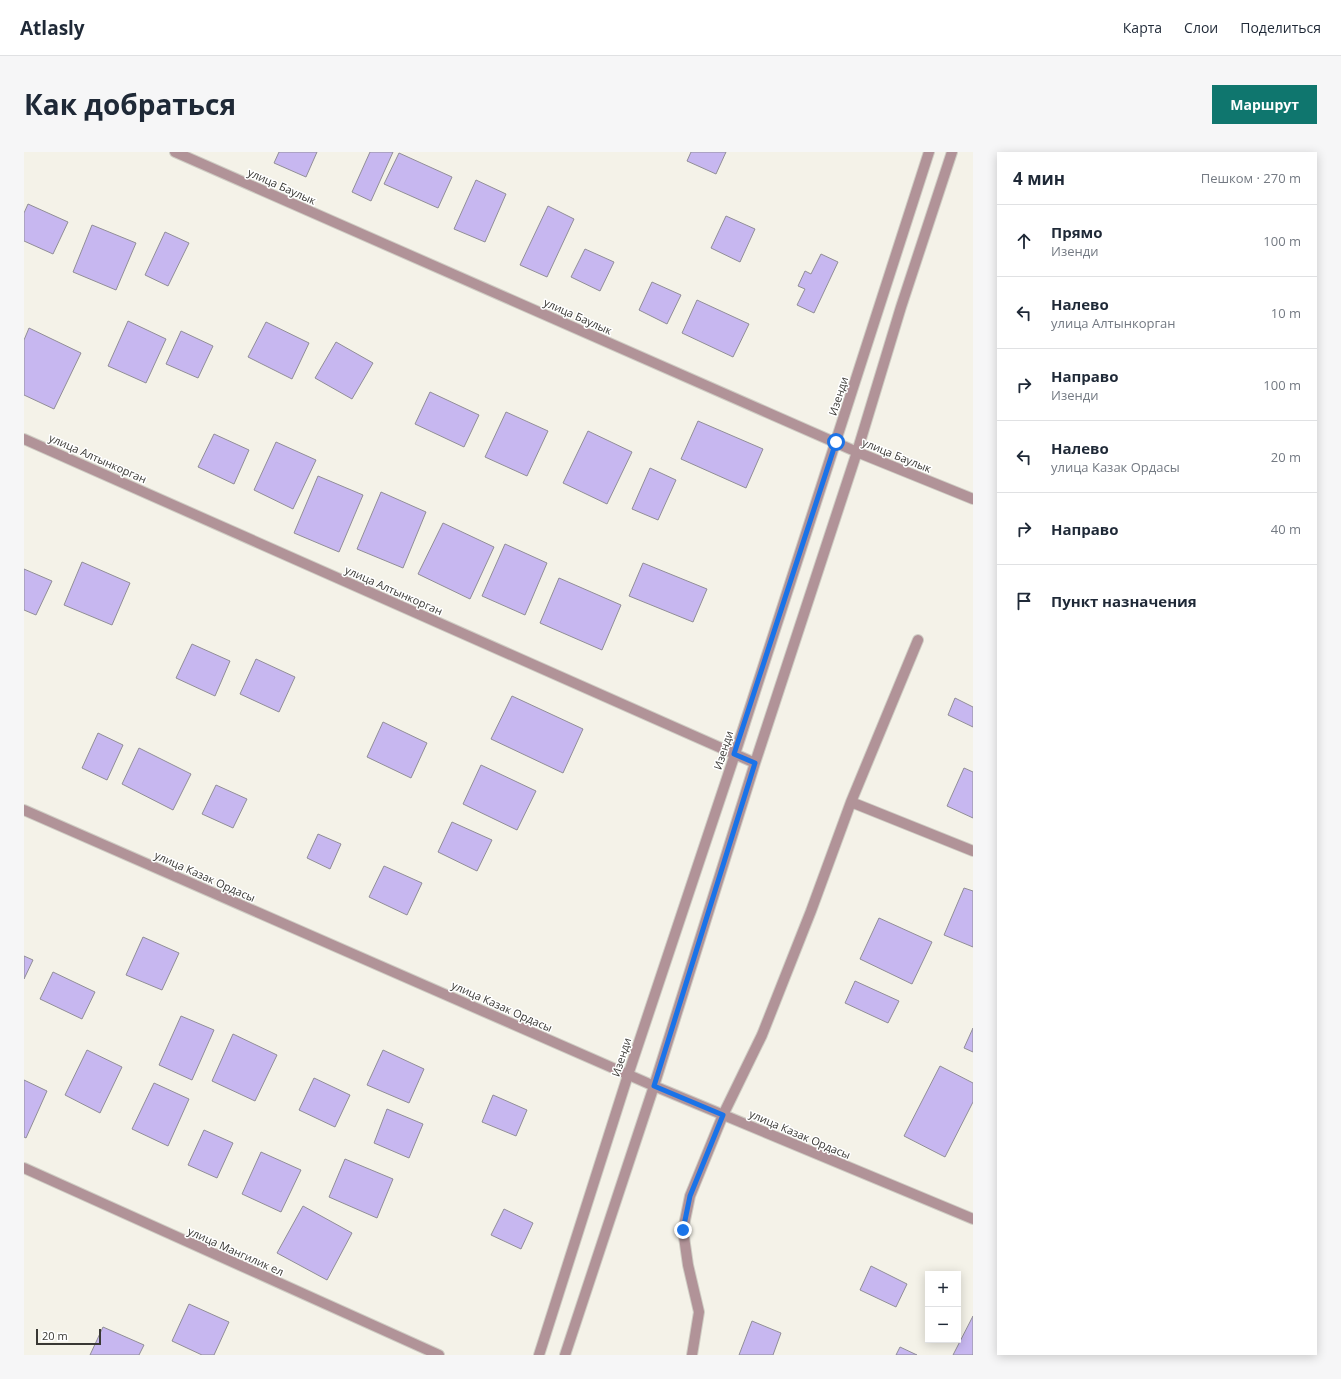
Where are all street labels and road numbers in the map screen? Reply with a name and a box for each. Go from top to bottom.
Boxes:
street label: улица Баулык [245,164,319,208]
street label: улица Баулык [541,294,615,338]
street label: Изенди [825,375,851,417]
street label: улица Алтынкорган [47,430,149,486]
street label: улица Баулык [860,434,934,476]
street label: улица Алтынкорган [343,562,445,618]
street label: Изенди [710,729,736,771]
street label: улица Казак Ордасы [152,847,258,905]
street label: улица Казак Ордасы [449,977,555,1035]
street label: Изенди [608,1036,634,1078]
street label: улица Казак Ордасы [747,1106,853,1162]
street label: улица Мангилик ел [186,1223,286,1279]

